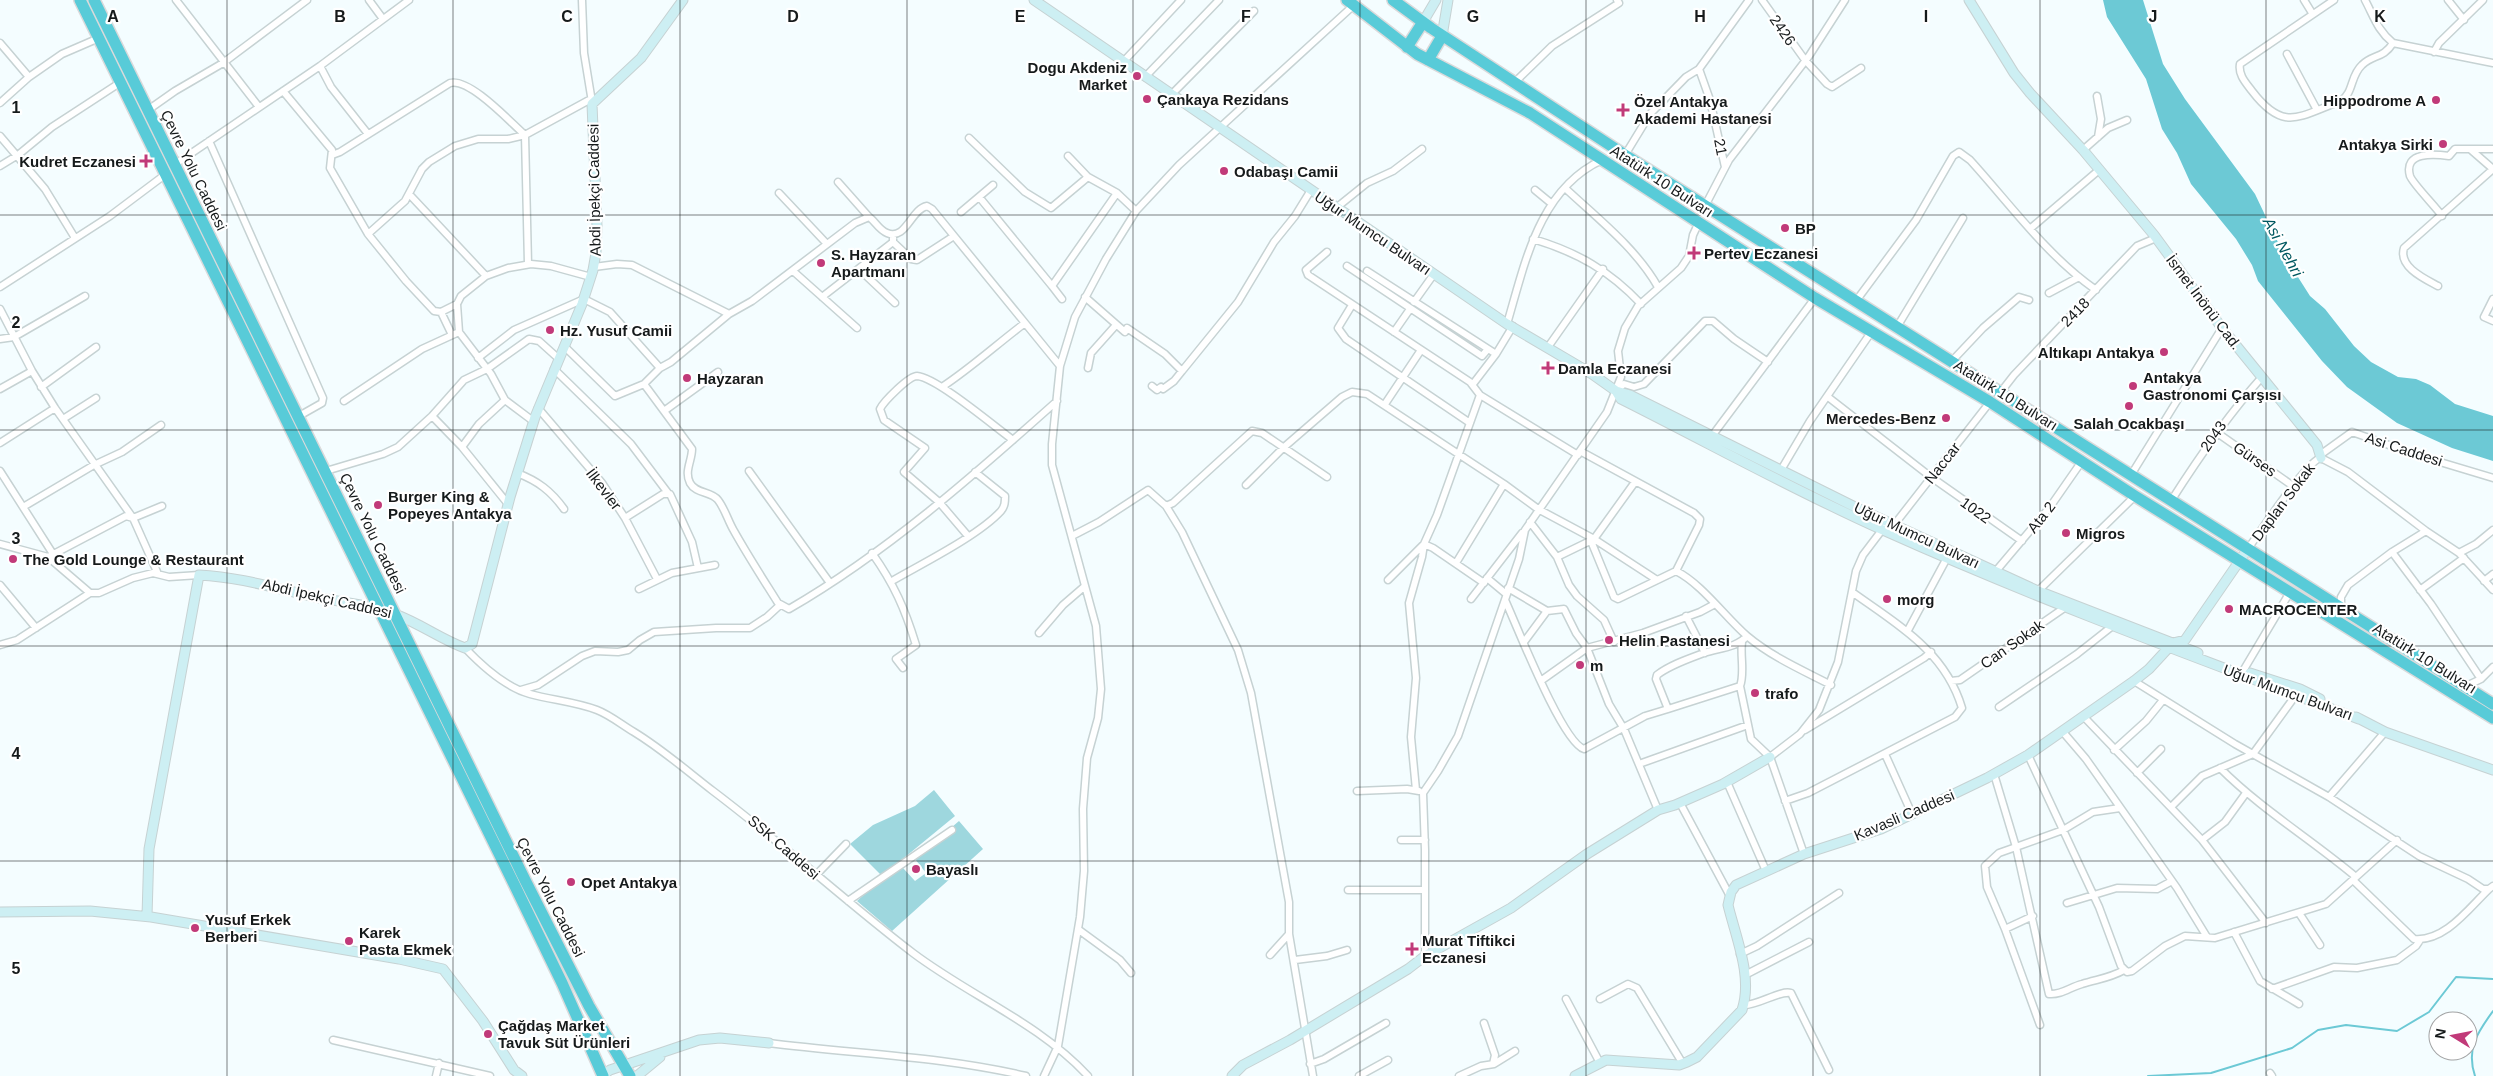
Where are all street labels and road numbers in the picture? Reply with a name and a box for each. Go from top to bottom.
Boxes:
street label: 2426 [1766,11,1800,49]
street label: Çevre Yolu Caddesi [157,107,231,233]
street label: Abdi İpekçi Caddesi [584,124,604,256]
street label: 21 [1711,137,1731,157]
street label: Atatürk 10 Bulvarı [1607,141,1717,221]
street label: Uğur Mumcu Bulvarı [1312,188,1434,278]
street label: İsmet İnönü Cad. [2163,251,2245,353]
street label: 2418 [2057,294,2093,330]
street label: Atatürk 10 Bulvarı [1951,356,2061,434]
street label: 2043 [2196,417,2230,455]
street label: Asi Caddesi [2363,429,2445,469]
street label: Gürses [2230,438,2280,480]
street label: Naccar [1921,439,1963,487]
street label: Daplan Sokak [2248,459,2318,544]
street label: İlkevler [583,465,625,513]
street label: Çevre Yolu Caddesi [336,470,410,596]
street label: 1022 [1958,493,1994,527]
street label: Uğur Mumcu Bulvarı [1851,498,1983,572]
street label: Ata 2 [2024,498,2058,536]
street label: Abdi İpekçi Caddesi [260,575,394,621]
street label: Can Sokak [1977,616,2047,672]
street label: Atatürk 10 Bulvarı [2370,619,2480,697]
street label: Uğur Mumcu Bulvarı [2221,661,2355,723]
street label: Kavasli Caddesi [1851,786,1957,844]
street label: SSK Caddesi [745,811,823,883]
street label: Çevre Yolu Caddesi [514,834,588,960]

